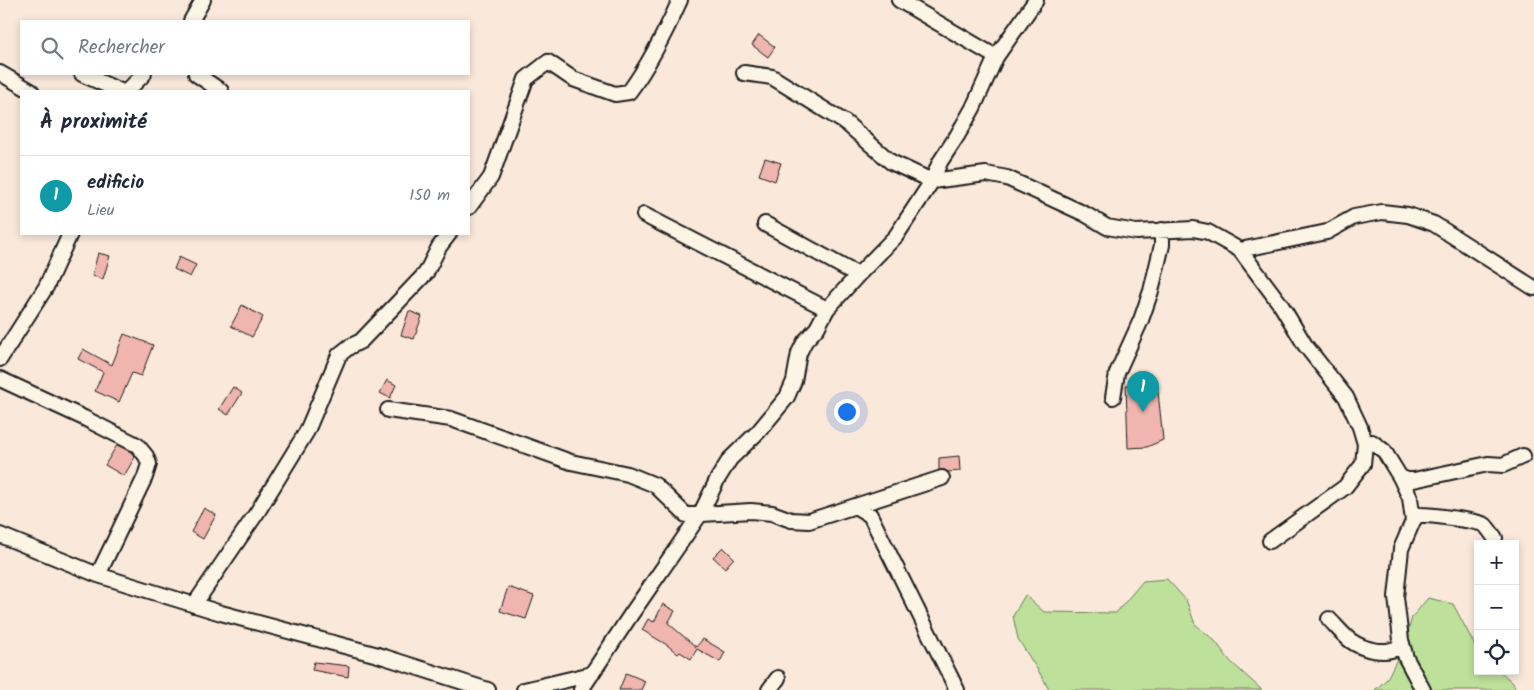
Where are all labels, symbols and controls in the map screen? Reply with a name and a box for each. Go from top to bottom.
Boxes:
search box [20,20,470,75]
text: Rechercher [78,33,165,63]
icon: search [38,34,66,62]
text: À proximité [40,106,147,139]
text: edificio [87,168,144,198]
text: 1 [54,183,58,208]
text: 150 m [409,183,450,208]
text: Lieu [87,198,114,223]
pin: 1 [1127,371,1159,412]
your location [834,399,860,425]
map controls [1474,540,1519,675]
button: + [1474,540,1519,585]
button: − [1474,585,1519,630]
button: locate [1474,630,1519,675]

